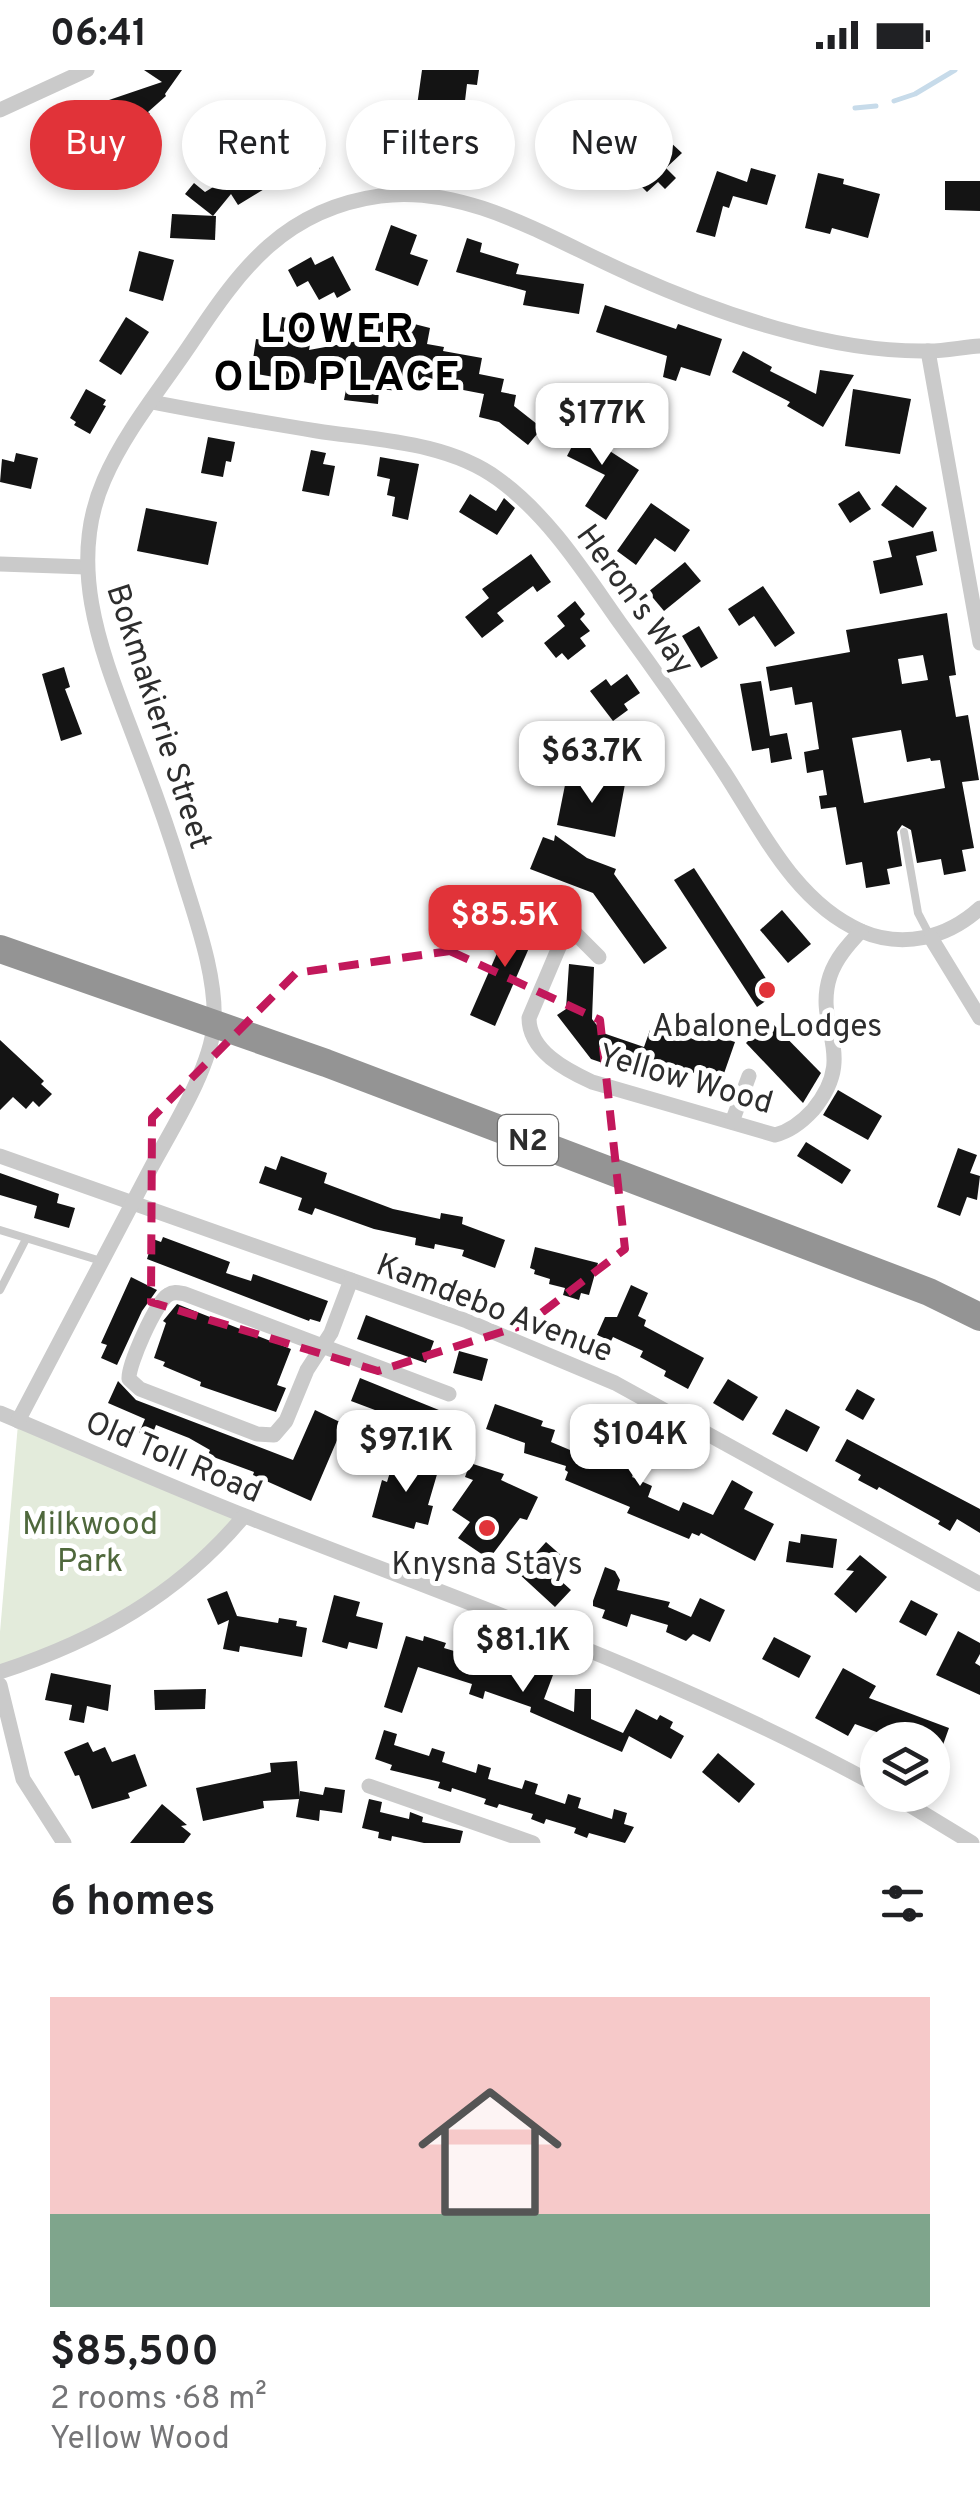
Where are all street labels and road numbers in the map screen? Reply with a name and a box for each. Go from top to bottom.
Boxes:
street label: Heron's Way [566,518,701,684]
street label: Bokmakierie Street [95,579,219,855]
street label: Yellow Wood [593,1037,777,1125]
road number: N2 [498,1115,558,1165]
street label: Kamdebo Avenue [370,1246,618,1373]
street label: Old Toll Road [79,1404,267,1514]

